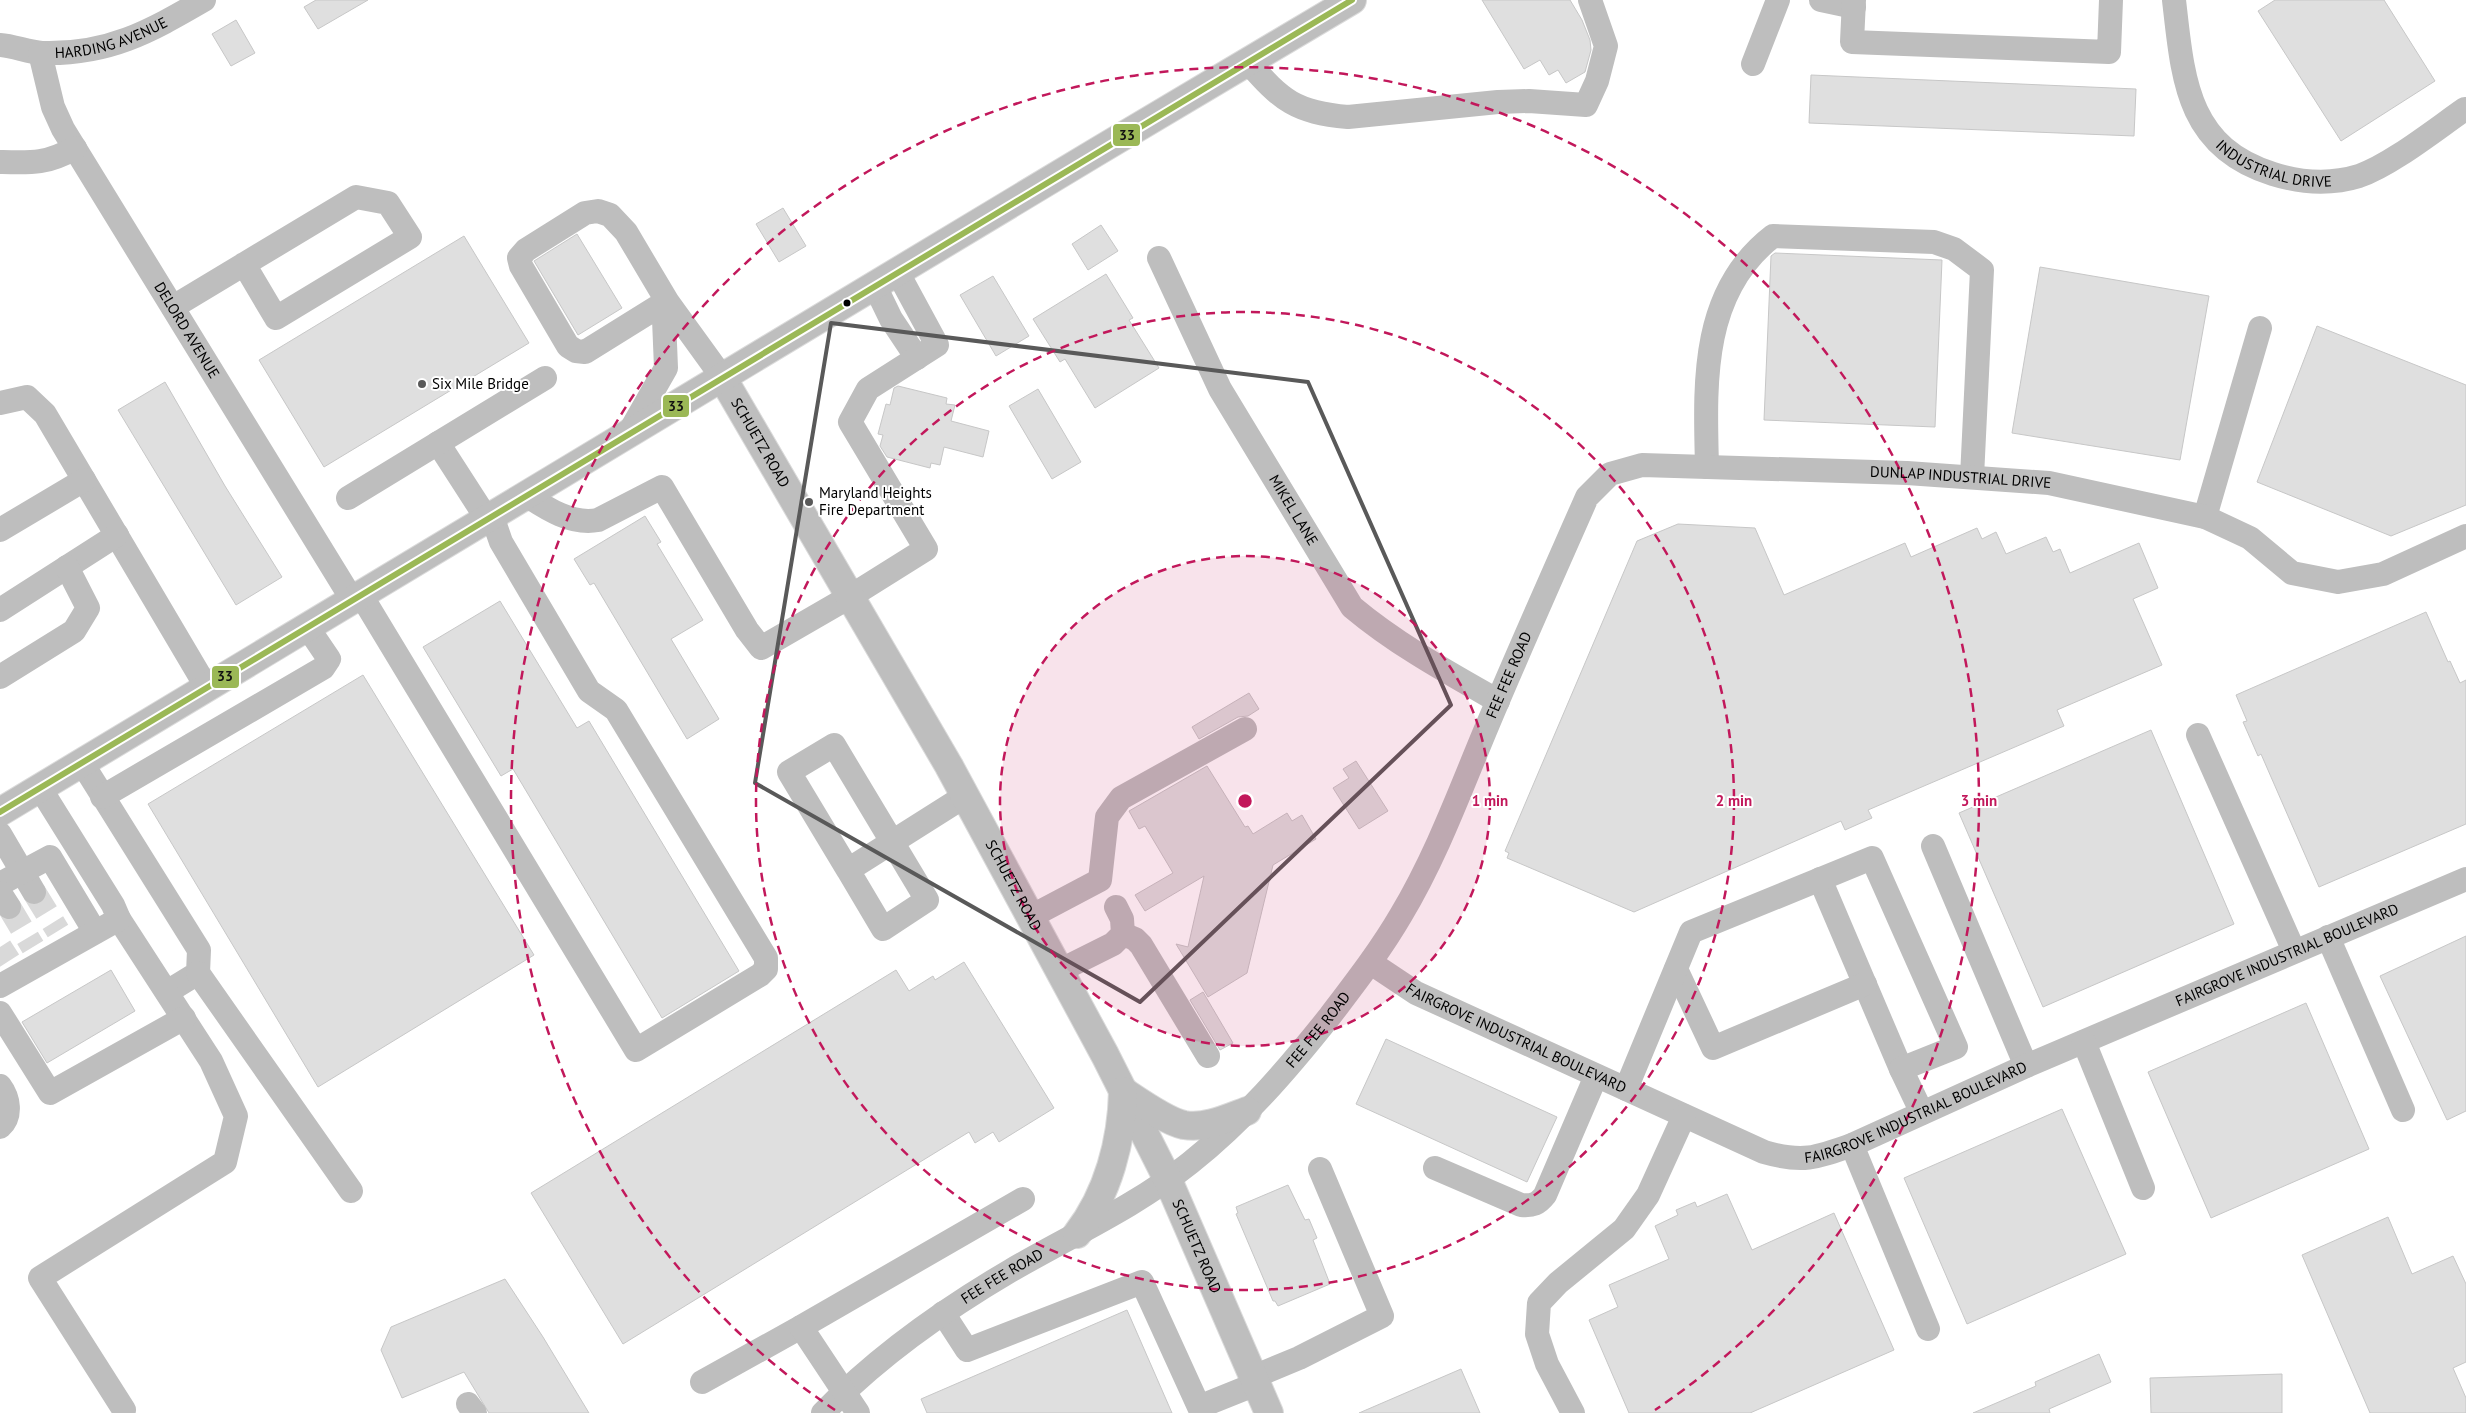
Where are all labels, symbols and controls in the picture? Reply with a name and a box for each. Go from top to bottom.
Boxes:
street label: HARDING AVENUE [54,12,170,62]
line badge: 33 [1112,123,1141,147]
text: 33 [1119,126,1135,144]
street label: INDUSTRIAL DRIVE [2212,135,2332,191]
street label: DELORD AVENUE [150,278,224,382]
unlabelled marker [842,298,852,308]
place label: Six Mile Bridge [432,374,529,393]
marker: Six Mile Bridge [416,378,428,390]
line badge: 33 [662,394,690,418]
street label: SCHUETZ ROAD [727,394,794,491]
text: 33 [668,397,684,415]
street label: DUNLAP INDUSTRIAL DRIVE [1870,462,2052,492]
street label: MIKEL LANE [1265,471,1322,549]
place label: Maryland Heights Fire Department [819,483,932,519]
marker: Maryland Heights Fire Department [803,496,815,508]
street label: FEE FEE ROAD [1482,629,1536,721]
line badge: 33 [211,665,240,689]
text: 33 [217,667,233,685]
text: 1 min [1472,791,1508,810]
text: 2 min [1716,791,1752,810]
text: 3 min [1961,791,1997,810]
centre of rings [1236,792,1254,810]
street label: SCHUETZ ROAD [982,836,1046,934]
street label: FAIRGROVE INDUSTRIAL BOULEVARD [2172,899,2401,1010]
street label: FAIRGROVE INDUSTRIAL BOULEVARD [1402,979,1630,1097]
street label: FEE FEE ROAD [1281,987,1354,1072]
street label: FAIRGROVE INDUSTRIAL BOULEVARD [1803,1057,2030,1167]
street label: SCHUETZ ROAD [1168,1196,1226,1296]
street label: FEE FEE ROAD [957,1244,1046,1308]

